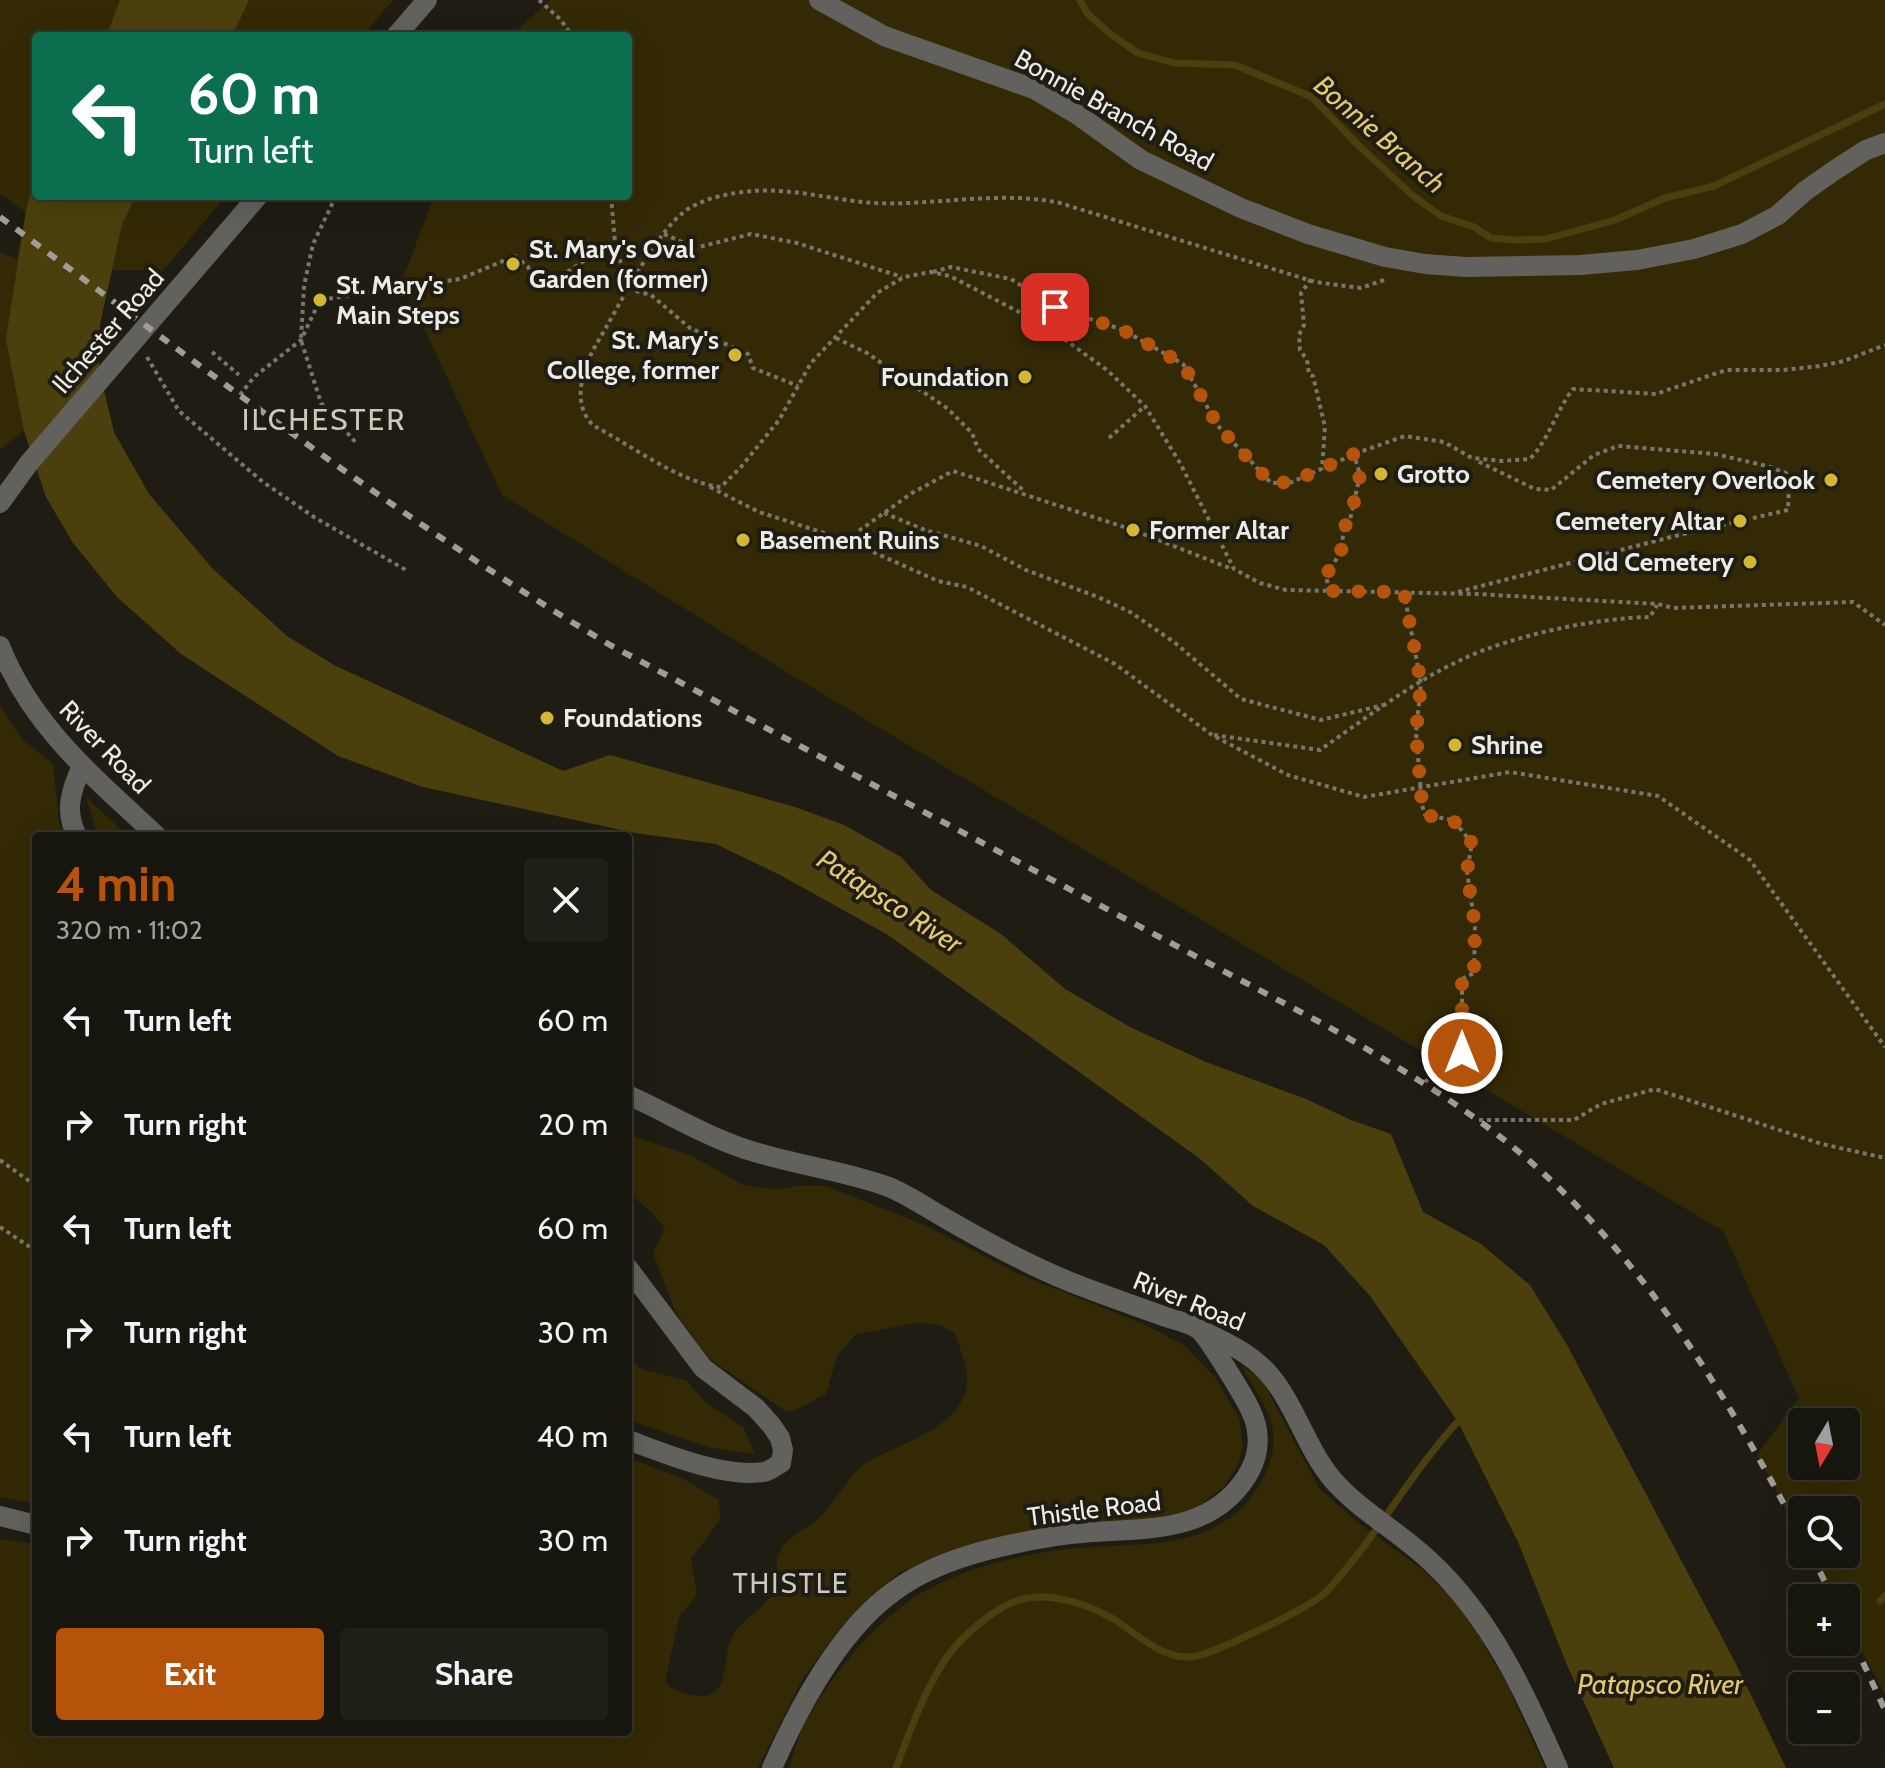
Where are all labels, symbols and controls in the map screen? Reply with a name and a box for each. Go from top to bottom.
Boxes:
street label: Bonnie Branch Road [1009,42,1219,178]
text: 60 m [188,60,320,128]
icon: left [56,64,160,168]
water label: Bonnie Branch [1307,68,1453,200]
text: Turn left [188,128,313,172]
place label: St. Mary's Oval Garden (former) [529,233,709,295]
marker: St. Mary's Oval Garden (former) [504,255,522,273]
street label: Ilchester Road [45,262,171,400]
place label: St. Mary's Main Steps [336,269,460,331]
pin [1021,273,1089,341]
icon: arrive [1033,285,1077,329]
marker: St. Mary's Main Steps [311,291,329,309]
place label: St. Mary's College, former [547,324,719,386]
marker: St. Mary's College, former [726,346,744,364]
place label: Foundation [881,361,1009,393]
marker: Foundation [1016,368,1034,386]
district label: ILCHESTER [242,401,406,438]
place label: Grotto [1397,458,1470,490]
place label: Cemetery Overlook [1596,464,1815,496]
marker: Grotto [1372,465,1390,483]
marker: Cemetery Overlook [1822,471,1840,489]
place label: Cemetery Altar [1555,505,1724,537]
marker: Cemetery Altar [1731,512,1749,530]
place label: Former Altar [1149,514,1289,546]
marker: Former Altar [1124,521,1142,539]
place label: Basement Ruins [759,524,939,556]
marker: Basement Ruins [734,531,752,549]
place label: Old Cemetery [1577,546,1734,578]
marker: Old Cemetery [1741,553,1759,571]
street label: River Road [53,694,157,800]
place label: Foundations [563,702,702,734]
marker: Foundations [538,709,556,727]
place label: Shrine [1471,729,1543,761]
marker: Shrine [1446,736,1464,754]
water label: Patapsco River [811,842,970,961]
text: 4 min [56,855,176,913]
button: close [524,858,608,942]
text: 320 m · 11:02 [56,914,203,946]
icon: left [56,998,100,1042]
text: Turn left [124,1002,232,1039]
text: 60 m [537,1002,608,1039]
position arrow [1420,1011,1504,1095]
icon: right [56,1102,100,1146]
text: Turn right [124,1106,247,1143]
text: 20 m [538,1106,608,1143]
icon: left [56,1206,100,1250]
text: Turn left [124,1210,232,1247]
text: 60 m [537,1210,608,1247]
street label: River Road [1129,1264,1249,1338]
icon: right [56,1310,100,1354]
text: Turn right [124,1314,247,1351]
text: 30 m [538,1314,608,1351]
north arrow [1788,1408,1860,1480]
map controls [1788,1408,1860,1744]
icon: left [56,1414,100,1458]
text: Turn left [124,1418,232,1455]
text: 40 m [537,1418,608,1455]
street label: Thistle Road [1025,1485,1163,1533]
button: search [1788,1496,1860,1568]
icon: right [56,1518,100,1562]
text: Turn right [124,1522,247,1559]
text: 30 m [538,1522,608,1559]
district label: THISTLE [733,1566,849,1600]
button: + [1788,1584,1860,1656]
button: Exit [56,1628,324,1720]
button: Share [340,1628,608,1720]
water label: Patapsco River [1577,1667,1744,1701]
button: − [1788,1672,1860,1744]

